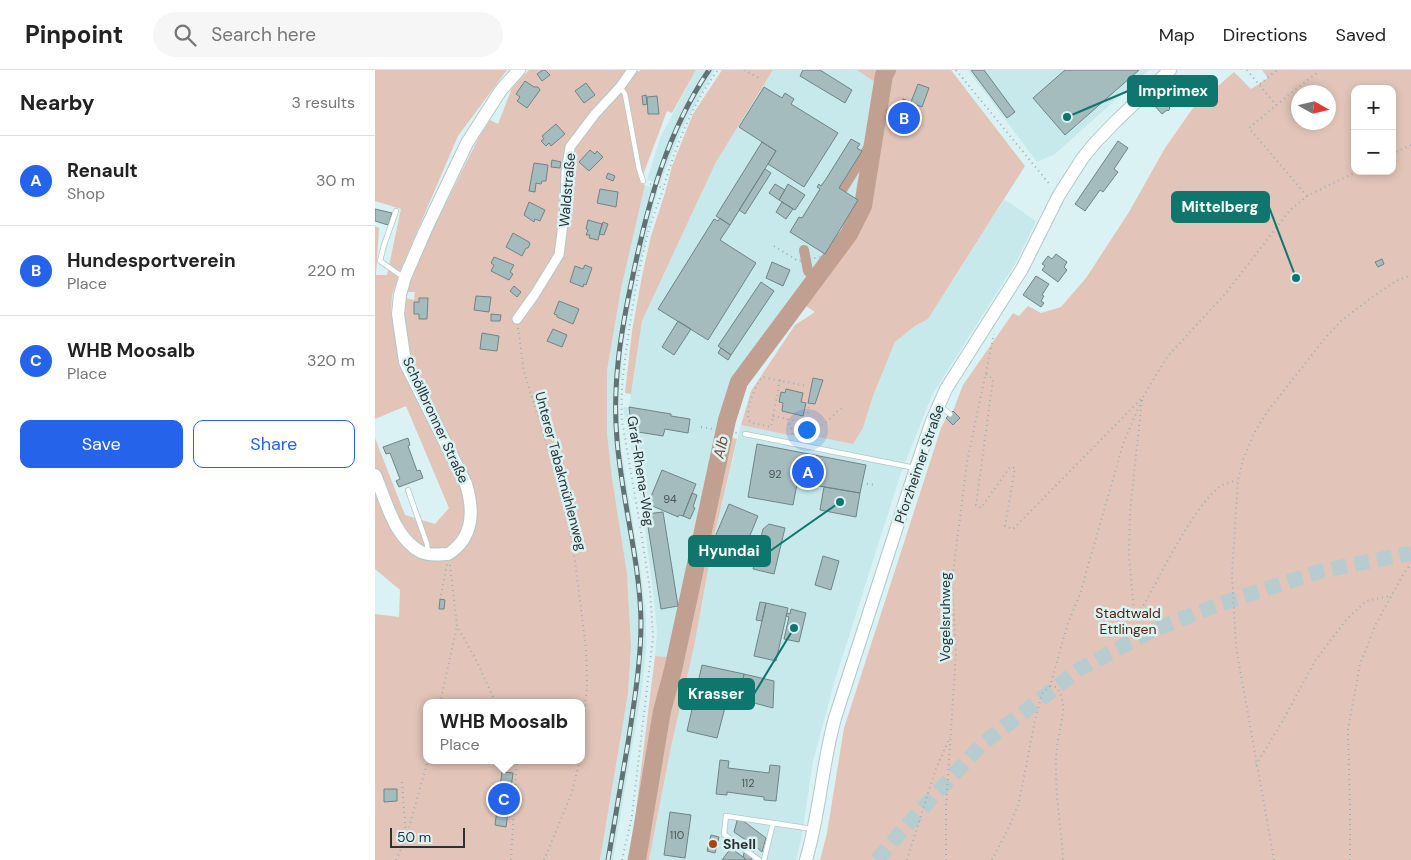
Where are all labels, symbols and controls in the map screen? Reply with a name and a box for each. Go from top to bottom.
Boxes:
search box [153,12,503,57]
text: Pinpoint [25,19,123,50]
icon: search [171,21,199,49]
text: Search here [211,22,316,47]
text: Map [1159,23,1195,47]
text: Directions [1223,23,1308,47]
text: Saved [1336,23,1386,47]
callout: Imprimex [1128,76,1217,106]
text: Imprimex [1138,81,1208,101]
north arrow [1291,85,1336,130]
map controls [1351,85,1396,175]
button: + [1351,85,1396,130]
text: Nearby [20,89,94,117]
text: 3 results [292,92,355,113]
pin: B [888,99,920,137]
button: − [1351,130,1396,175]
street label: Waldstraße [555,152,579,228]
text: Renault [67,158,138,183]
text: A [30,170,42,191]
text: 30 m [316,170,355,191]
text: Shop [67,183,105,204]
callout: Mittelberg [1172,192,1269,222]
text: Mittelberg [1182,197,1259,217]
text: Hundesportverein [67,248,236,273]
text: B [31,260,41,281]
text: 220 m [307,260,355,281]
text: Place [67,273,107,294]
text: WHB Moosalb [67,338,195,363]
text: C [30,350,42,371]
text: 320 m [307,350,355,371]
street label: Schöllbronner Straße [399,354,473,486]
text: Place [67,363,107,384]
street label: Unterer Tabakmühlenweg [531,390,591,553]
street label: Pforzheimer Straße [890,402,948,526]
street label: Graf-Rhena-Weg [623,415,659,528]
your location [794,417,820,443]
button: Save [20,420,183,468]
button: Share [193,420,355,468]
water label: Alb [708,434,733,461]
pin: A [792,453,824,491]
house number: 92 [768,467,782,481]
house number: 94 [663,492,677,506]
callout: Hyundai [689,536,770,566]
text: Hyundai [699,541,760,561]
street label: Vogelsruhweg [936,572,954,662]
park label: Stadtwald Ettlingen [1095,604,1161,638]
callout: Krasser [679,679,754,709]
text: Krasser [688,684,744,704]
popup [423,699,585,764]
text: WHB Moosalb [440,709,568,734]
text: Place [440,734,480,755]
house number: 112 [741,776,755,790]
pin: C [488,780,520,818]
scale bar [390,825,465,848]
text: 50 m [397,828,431,846]
house number: 110 [670,828,684,842]
place label: Shell [723,835,756,853]
marker: Shell [707,838,719,850]

